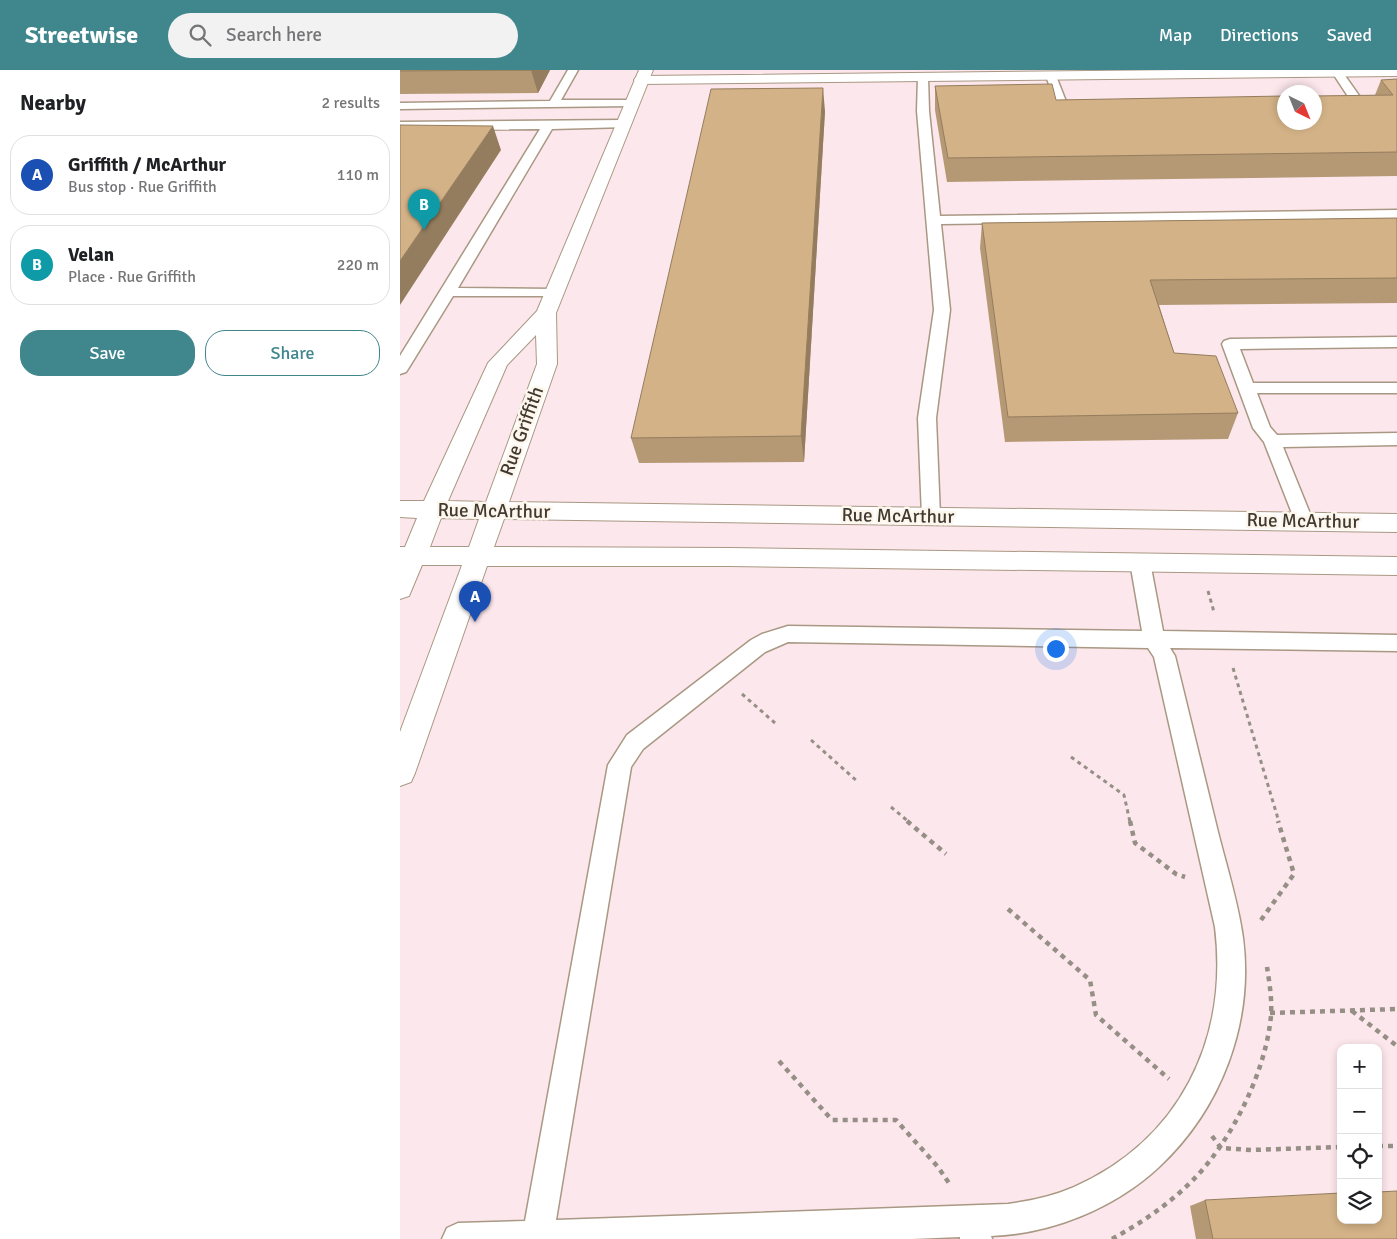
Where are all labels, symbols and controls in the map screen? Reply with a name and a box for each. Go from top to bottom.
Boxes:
search box [168,13,518,58]
text: Streetwise [25,20,138,50]
icon: search [186,21,214,49]
text: Search here [226,23,322,47]
text: Map [1159,24,1192,46]
text: Directions [1220,24,1299,46]
text: Saved [1327,24,1372,46]
north arrow [1277,85,1322,130]
text: Nearby [20,90,86,116]
text: 2 results [321,93,380,113]
text: Griffith / McArthur [68,153,226,177]
text: A [32,165,42,185]
text: 110 m [337,165,379,185]
text: Bus stop · Rue Griffith [68,177,217,197]
pin: B [408,189,440,230]
text: Velan [68,243,114,267]
text: B [32,255,42,275]
text: 220 m [337,255,379,275]
text: Place · Rue Griffith [68,267,196,287]
button: Save [20,330,195,376]
button: Share [205,330,380,376]
street label: Rue Griffith [495,383,549,479]
street label: Rue McArthur [437,498,551,524]
street label: Rue McArthur [841,503,955,529]
street label: Rue McArthur [1246,508,1360,534]
pin: A [459,581,491,622]
your location [1043,636,1069,662]
map controls [1337,1044,1382,1224]
button: + [1337,1044,1382,1089]
button: − [1337,1089,1382,1134]
button: locate [1337,1134,1382,1179]
button: layers [1337,1179,1382,1224]

